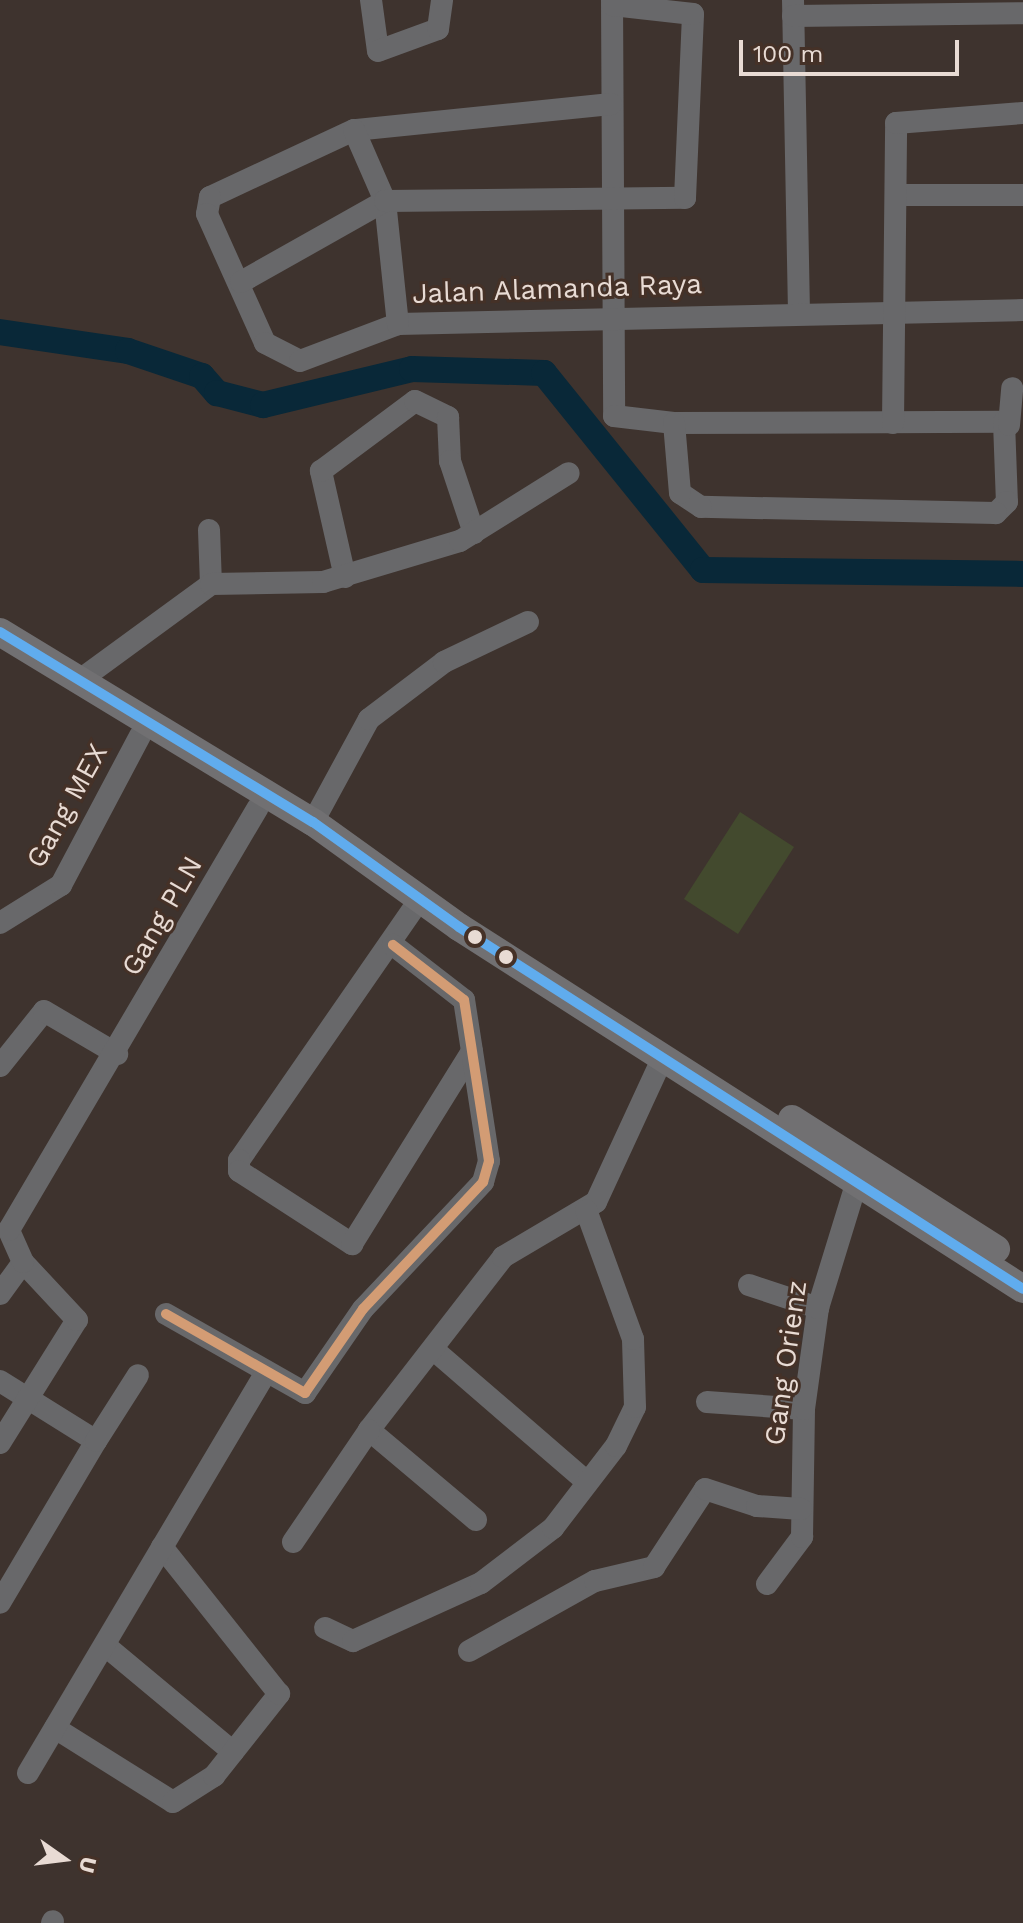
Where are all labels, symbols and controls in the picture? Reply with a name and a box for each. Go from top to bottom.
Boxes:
scale bar [743,24,963,74]
text: 100 m [753,40,823,68]
street label: Jalan Alamanda Raya [411,267,703,311]
street label: Gang MEX [19,738,115,874]
street label: Gang PLN [114,850,210,982]
unlabelled marker [467,929,483,945]
unlabelled marker [498,949,514,965]
street label: Gang Orienz [758,1278,814,1448]
north arrow [24,1819,104,1899]
text: U [74,1854,102,1876]

